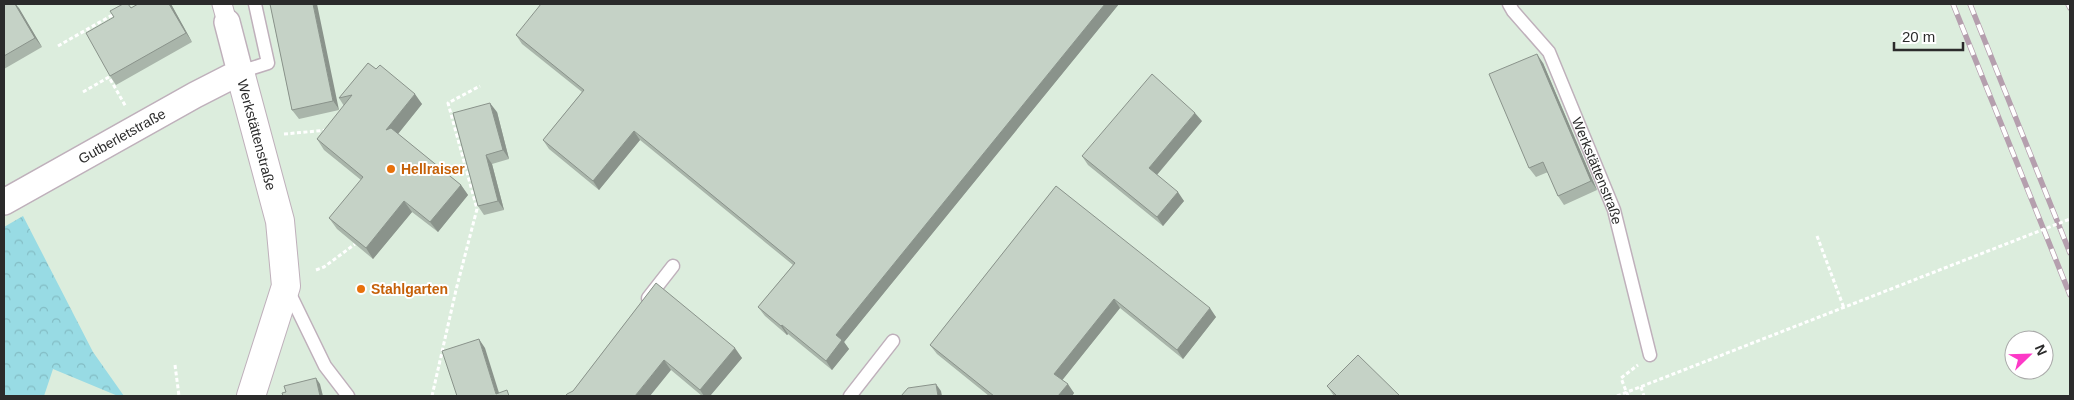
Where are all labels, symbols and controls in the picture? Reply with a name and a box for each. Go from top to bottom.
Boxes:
scale bar [1894,20,1963,52]
text: 20 m [1902,28,1935,45]
street label: Werkstättenstraße [234,78,279,192]
street label: Gutberletstraße [75,105,168,167]
street label: Werkstättenstraße [1569,115,1625,226]
place label: Hellraiser [401,161,465,177]
marker: Hellraiser [385,163,397,175]
place label: Stahlgarten [371,281,448,297]
marker: Stahlgarten [355,283,367,295]
north arrow [2004,330,2054,380]
text: N [2032,342,2050,358]

